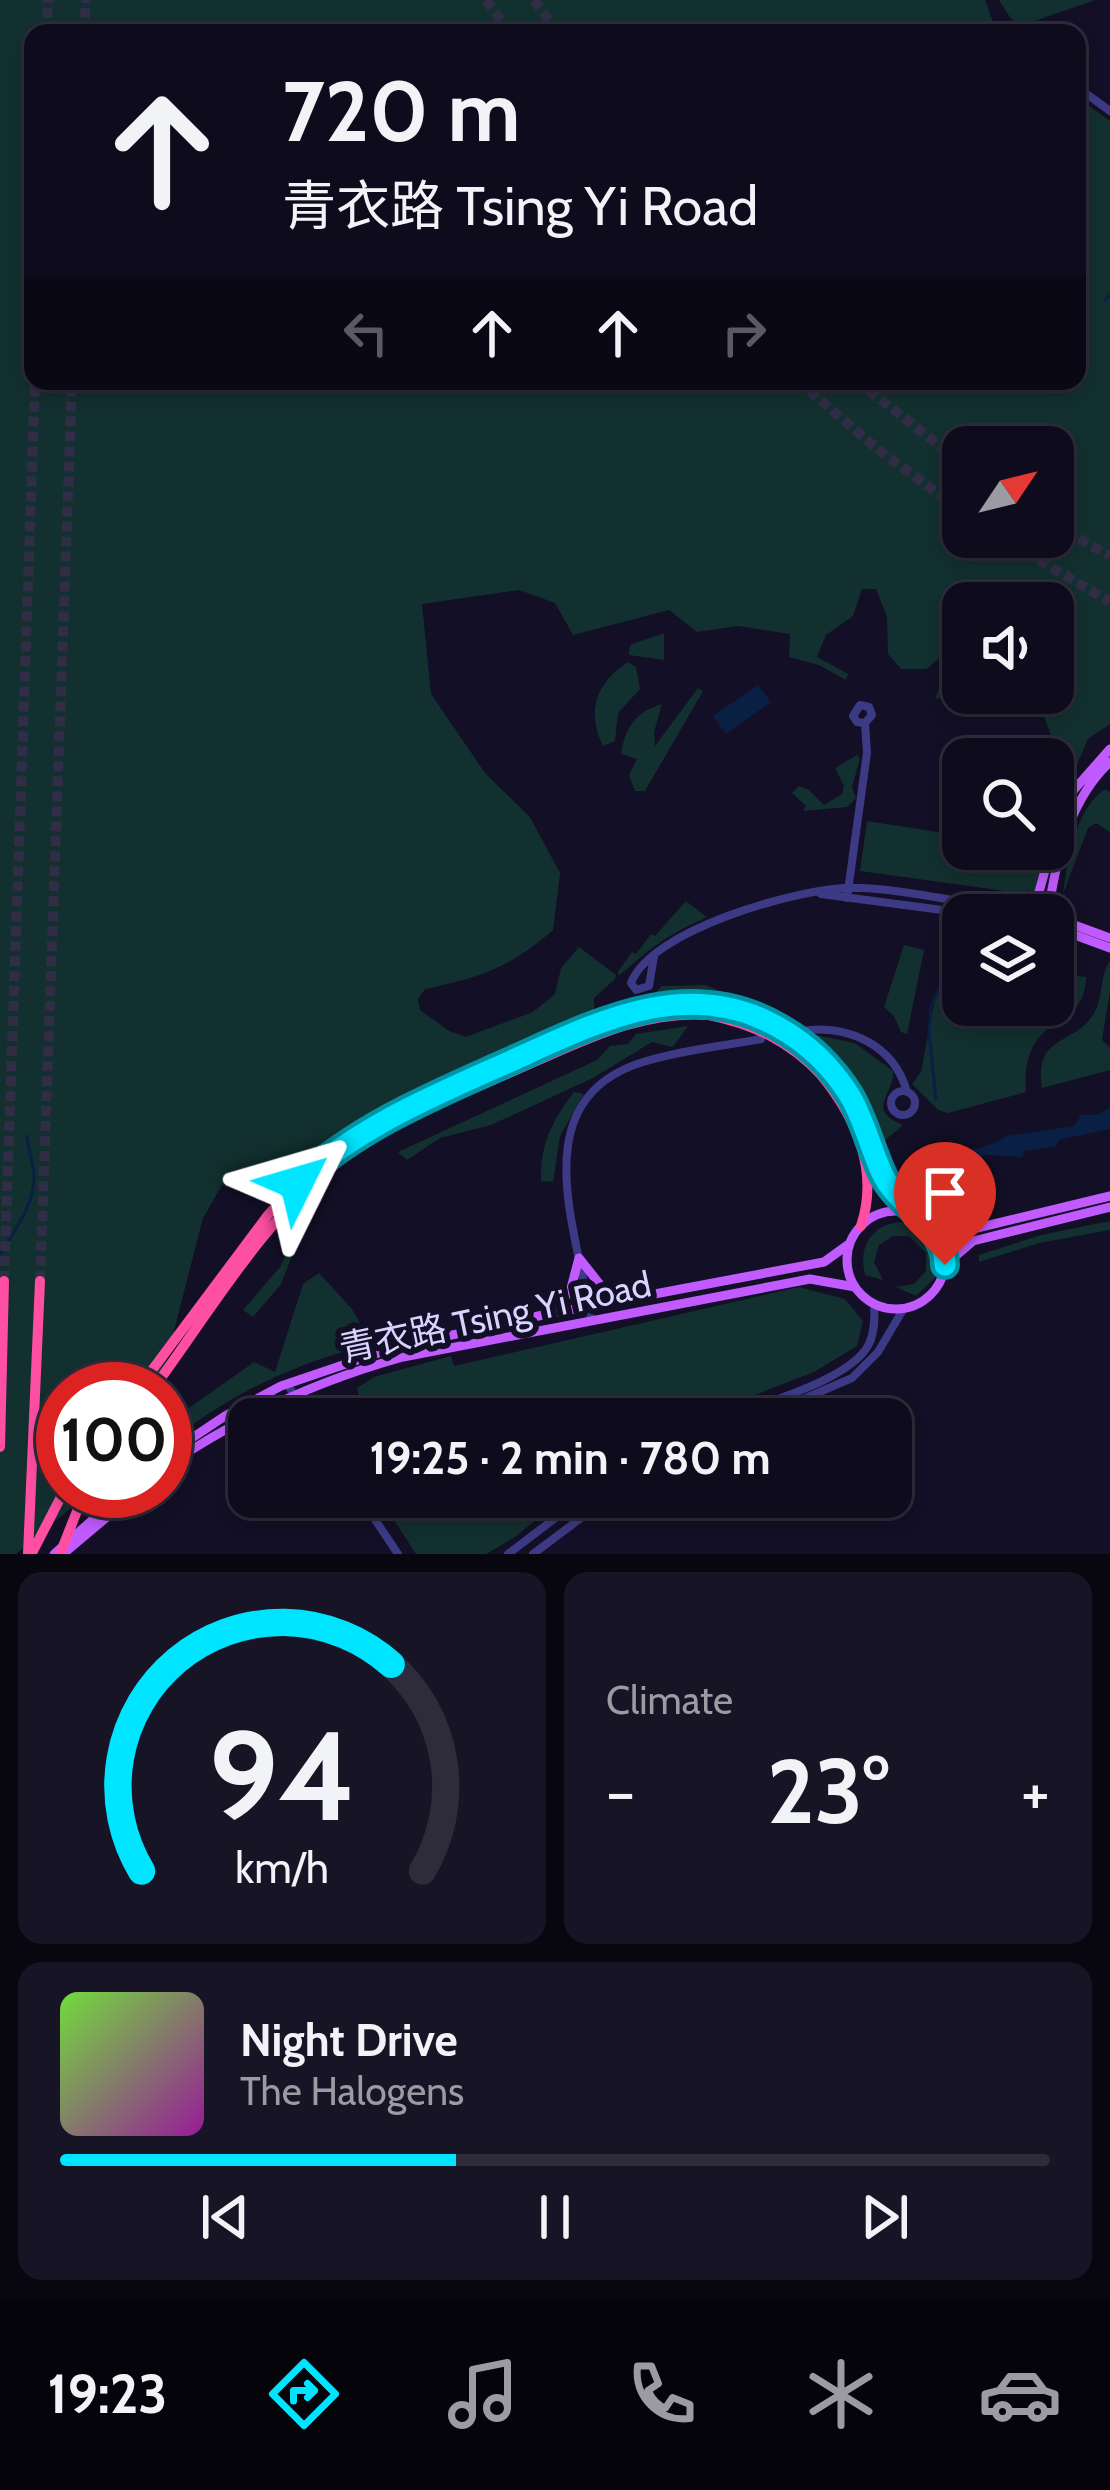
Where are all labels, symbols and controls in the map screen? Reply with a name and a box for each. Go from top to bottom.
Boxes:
text: 720 m [282,60,520,162]
icon: ahead [84,72,240,228]
text: 青衣路 Tsing Yi Road [282,173,758,239]
icon: left [333,300,399,366]
icon: ahead [459,300,525,366]
icon: ahead [585,300,651,366]
icon: right [711,300,777,366]
north arrow [942,426,1074,558]
map controls [942,426,1074,1026]
button: sound [942,582,1074,714]
button: search [942,738,1074,870]
button: layers [942,894,1074,1026]
position arrow [234,1120,360,1246]
pin [894,1142,996,1265]
icon: arrive [912,1160,978,1226]
street label: 青衣路 Tsing Yi Road [335,1261,655,1371]
speed limit sign: 100 [36,1362,192,1518]
text: 19:25 · 2 min · 780 m [369,1431,771,1485]
text: Climate [606,1676,733,1724]
text: 94 [208,1700,356,1851]
text: 23° [767,1736,889,1846]
text: − [606,1751,635,1832]
text: + [1021,1751,1050,1832]
text: km/h [235,1842,329,1894]
text: Night Drive [240,2013,458,2067]
text: The Halogens [240,2067,464,2115]
icon: previous [192,2184,258,2250]
icon: pause [522,2184,588,2250]
icon: next [852,2184,918,2250]
icon: directions [262,2352,346,2436]
icon: music [441,2352,525,2436]
icon: phone [620,2352,704,2436]
icon: climate [799,2352,883,2436]
icon: car [978,2352,1062,2436]
text: 19:23 [48,2361,167,2427]

